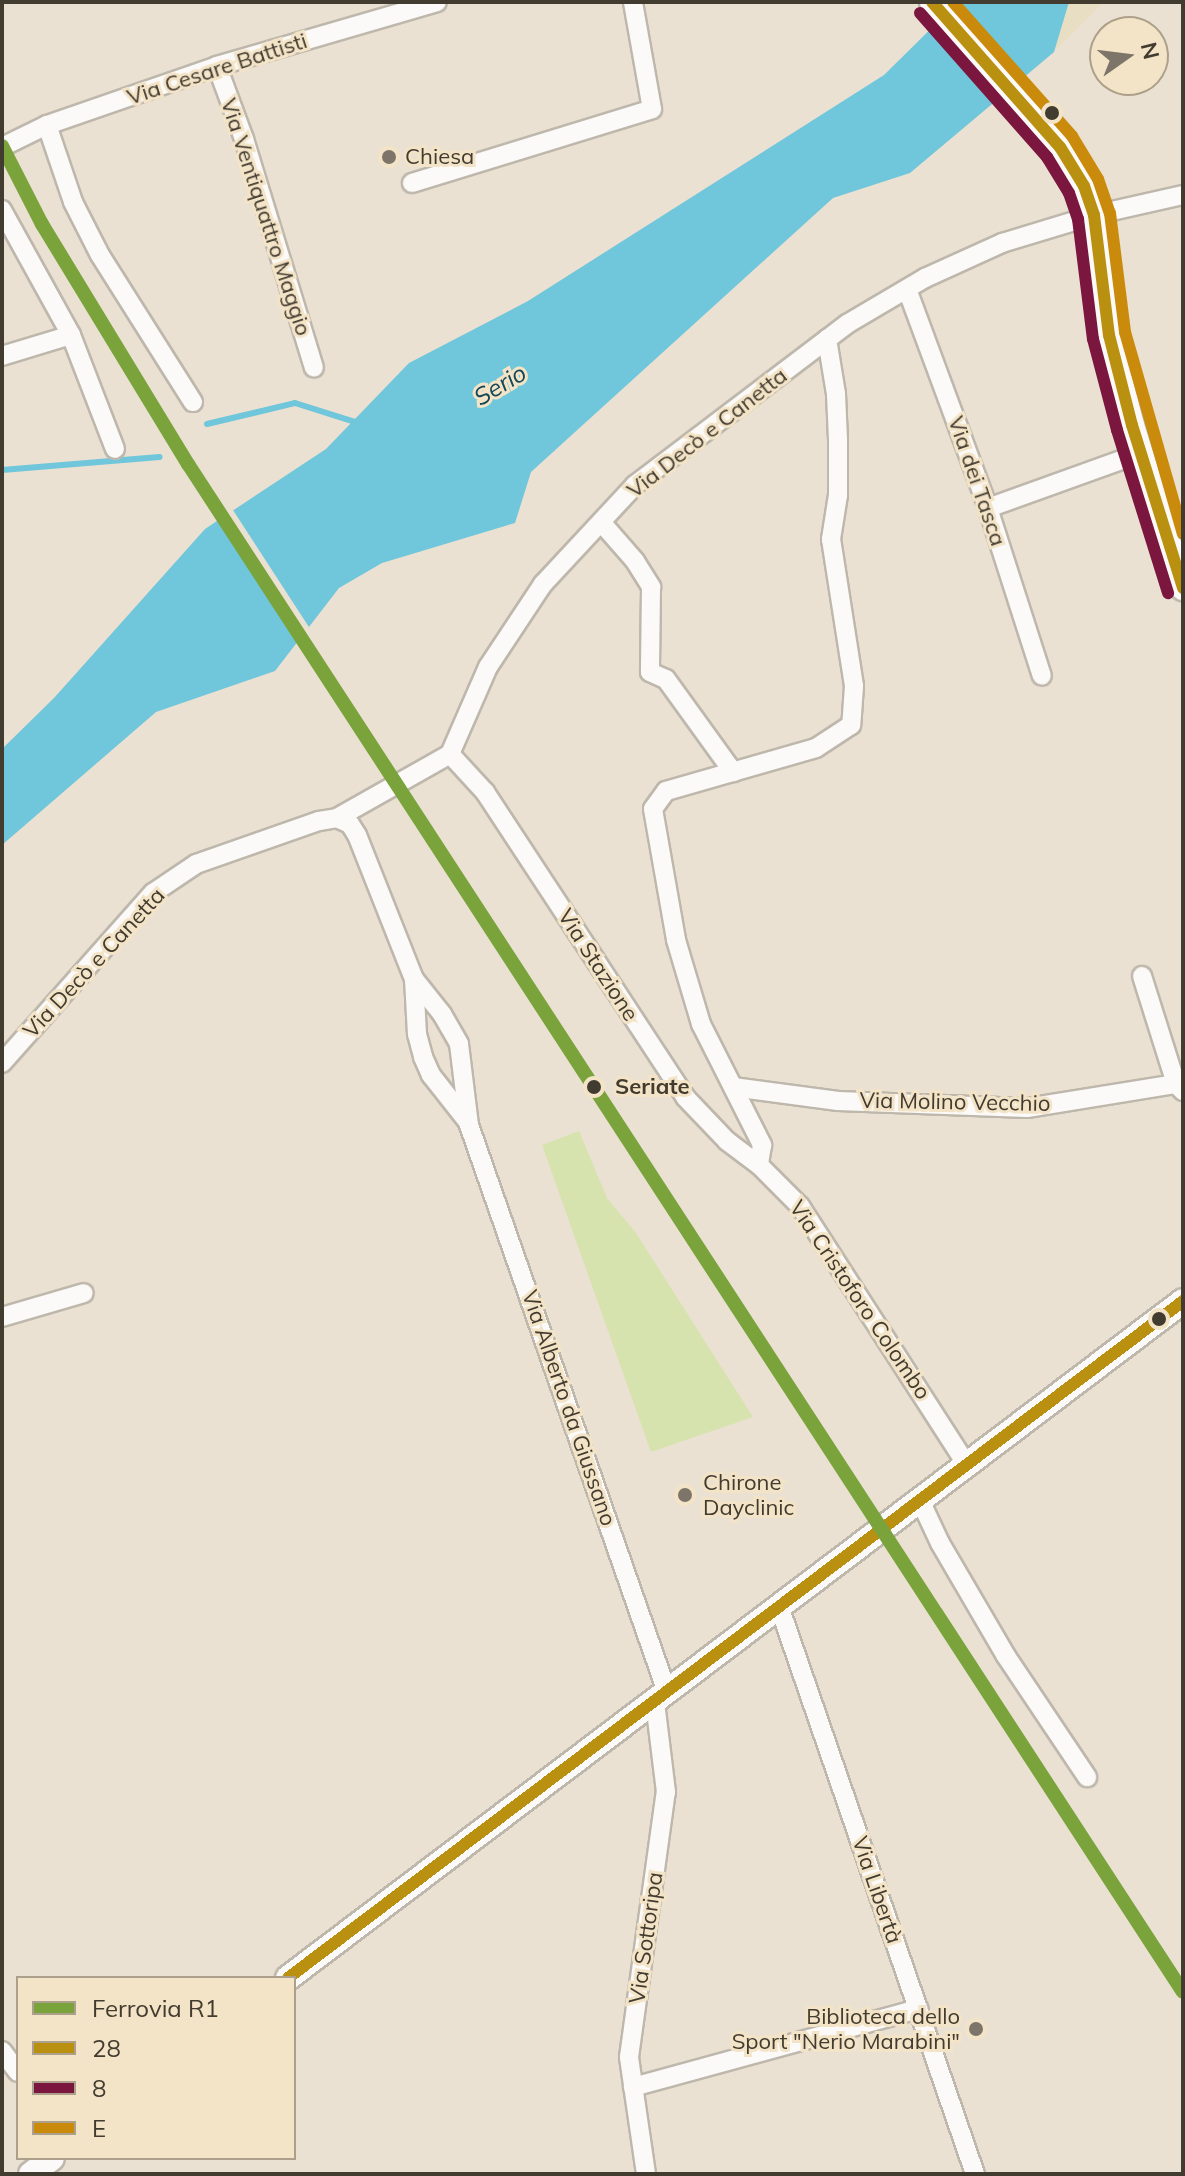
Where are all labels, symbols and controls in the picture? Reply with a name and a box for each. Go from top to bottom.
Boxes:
north arrow [1089,16,1169,96]
street label: Via Cesare Battisti [124,27,310,111]
text: N [1135,39,1166,62]
street label: Via Ventiquattro Maggio [215,95,317,339]
unlabelled marker [1044,105,1060,121]
place label: Chiesa [405,144,474,170]
marker: Chiesa [380,148,398,166]
water label: Serio [469,358,531,412]
street label: Via Decò e Canetta [622,362,792,504]
street label: Via dei Tasca [942,413,1012,549]
street label: Via Decò e Canetta [18,882,170,1044]
street label: Via Stazione [552,904,644,1026]
marker: Seriate [580,1073,608,1101]
place label: Seriate [615,1074,690,1100]
street label: Via Molino Vecchio [859,1087,1051,1117]
street label: Via Cristoforo Colombo [784,1196,936,1404]
street label: Via Alberto da Giussano [516,1287,622,1529]
unlabelled marker [1151,1311,1167,1327]
place label: Chirone Dayclinic [703,1469,794,1520]
marker: Chirone Dayclinic [674,1484,696,1506]
street label: Via Libertà [846,1833,908,1947]
street label: Via Sottoripa [624,1870,668,2006]
legend [16,1976,296,2160]
text: Ferrovia R1 [92,1993,219,2023]
place label: Biblioteca dello Sport "Nerio Marabini" [732,2003,960,2054]
marker: Biblioteca dello Sport "Nerio Marabini" [967,2020,985,2038]
text: 28 [92,2033,121,2063]
text: 8 [92,2073,106,2103]
text: E [92,2113,106,2143]

